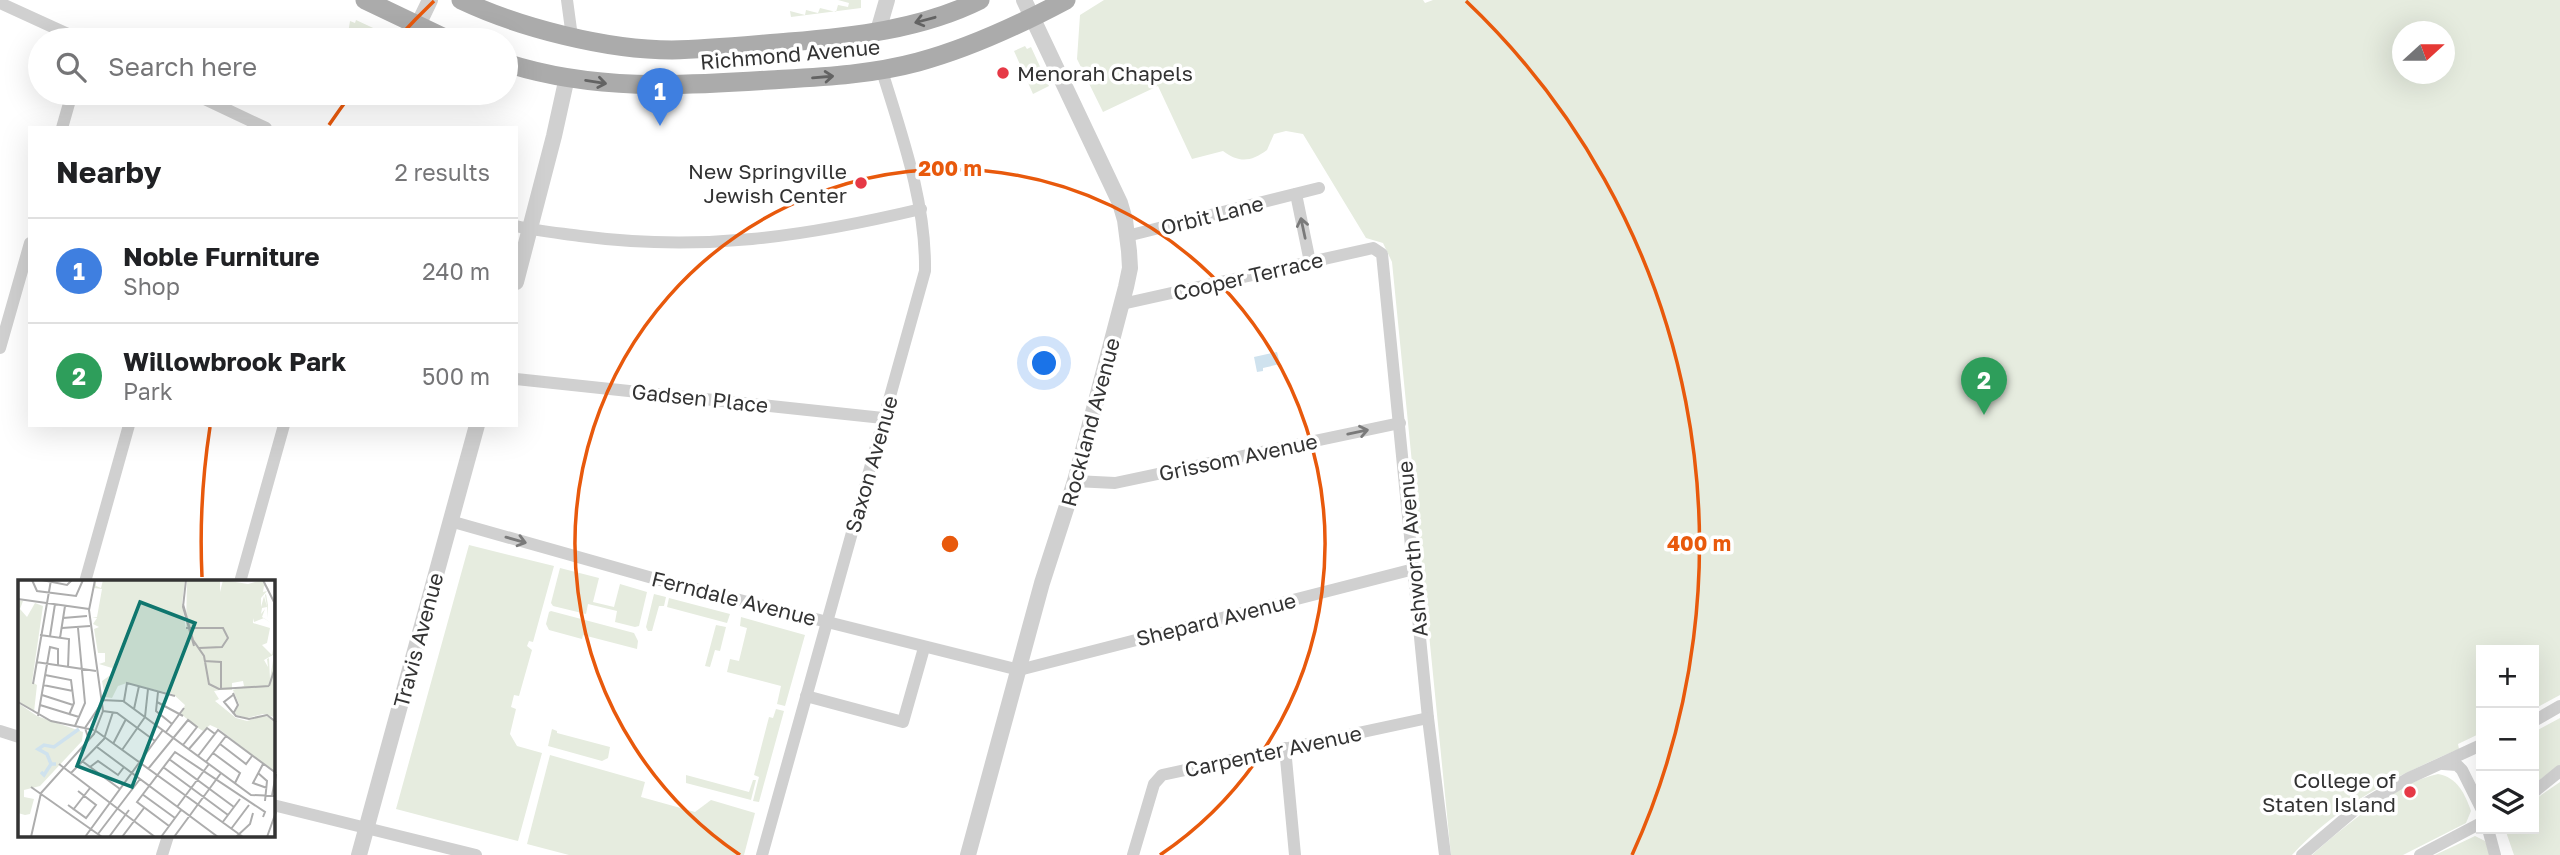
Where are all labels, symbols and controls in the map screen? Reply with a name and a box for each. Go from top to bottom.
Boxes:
one-way arrow [915,14,937,27]
north arrow [2392,21,2455,84]
search box [28,28,518,105]
street label: Richmond Avenue [699,33,881,75]
icon: search [52,48,90,86]
text: Search here [108,51,257,82]
place label: Menorah Chapels [1017,60,1193,86]
marker: Menorah Chapels [995,65,1011,81]
pin: 1 [637,68,683,126]
one-way arrow [812,70,834,83]
one-way arrow [585,75,607,88]
text: Nearby [56,154,161,190]
text: 200 m [918,155,982,181]
text: 2 results [394,158,490,186]
place label: New Springville Jewish Center [688,158,847,208]
marker: New Springville Jewish Center [853,175,869,191]
street label: Orbit Lane [1158,190,1266,240]
one-way arrow [1296,217,1310,240]
text: Noble Furniture [123,241,320,272]
street label: Cooper Terrace [1171,246,1325,306]
text: 1 [73,257,85,285]
text: 240 m [422,257,490,285]
text: Shop [123,272,180,300]
street label: Rockland Avenue [1055,335,1125,509]
text: Willowbrook Park [123,346,346,377]
your location [1027,346,1061,380]
pin: 2 [1961,357,2007,415]
text: 2 [72,362,86,390]
text: 500 m [422,362,490,390]
text: Park [123,377,173,405]
street label: Gadsen Place [631,378,769,418]
street label: Saxon Avenue [839,392,903,536]
one-way arrow [1346,424,1369,438]
street label: Grissom Avenue [1156,428,1320,486]
street label: Ashworth Avenue [1391,460,1433,638]
text: 400 m [1667,530,1731,556]
centre of rings [938,532,962,556]
one-way arrow [504,535,526,548]
street label: Ferndale Avenue [649,565,819,631]
street label: Travis Avenue [388,570,448,710]
inset map [18,580,275,838]
street label: Shepard Avenue [1133,587,1299,651]
map controls [2476,645,2539,834]
button: + [2476,645,2539,708]
button: − [2476,708,2539,771]
street label: Carpenter Avenue [1182,720,1364,782]
place label: College of Staten Island [2262,767,2396,817]
button: layers [2476,771,2539,834]
marker: College of Staten Island [2402,784,2418,800]

